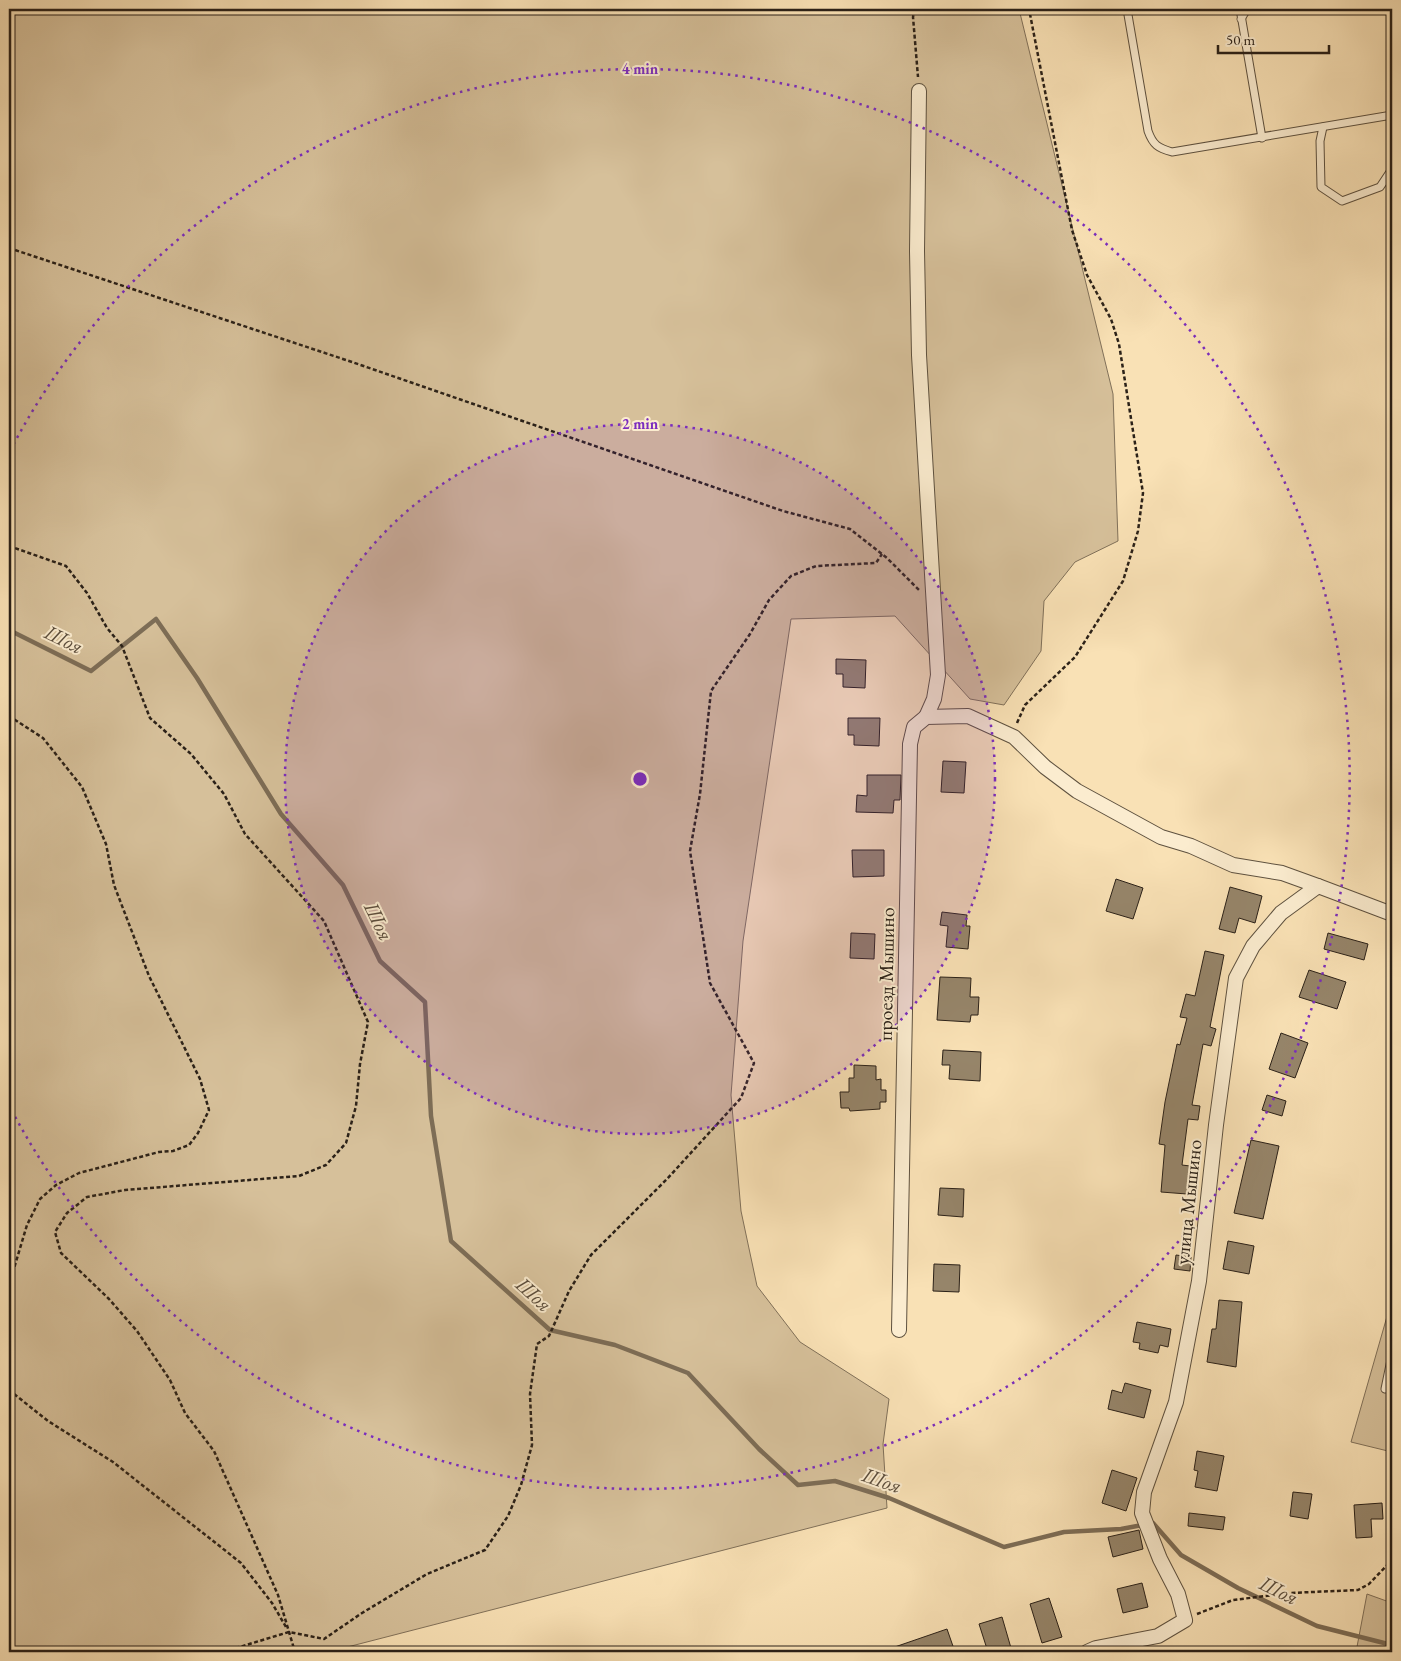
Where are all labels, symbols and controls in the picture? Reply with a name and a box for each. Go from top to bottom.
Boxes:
scale bar [1218,22,1330,54]
text: 50 m [1226,30,1255,49]
text: 4 min [622,59,659,78]
text: 2 min [622,414,659,433]
water label: Шоя [39,618,88,660]
centre of rings [631,770,649,788]
water label: Шоя [358,896,400,945]
street label: проезд Мышино [872,907,900,1041]
street label: улица Мышино [1169,1138,1208,1266]
water label: Шоя [509,1270,558,1317]
water label: Шоя [858,1460,905,1499]
water label: Шоя [1254,1569,1303,1611]

